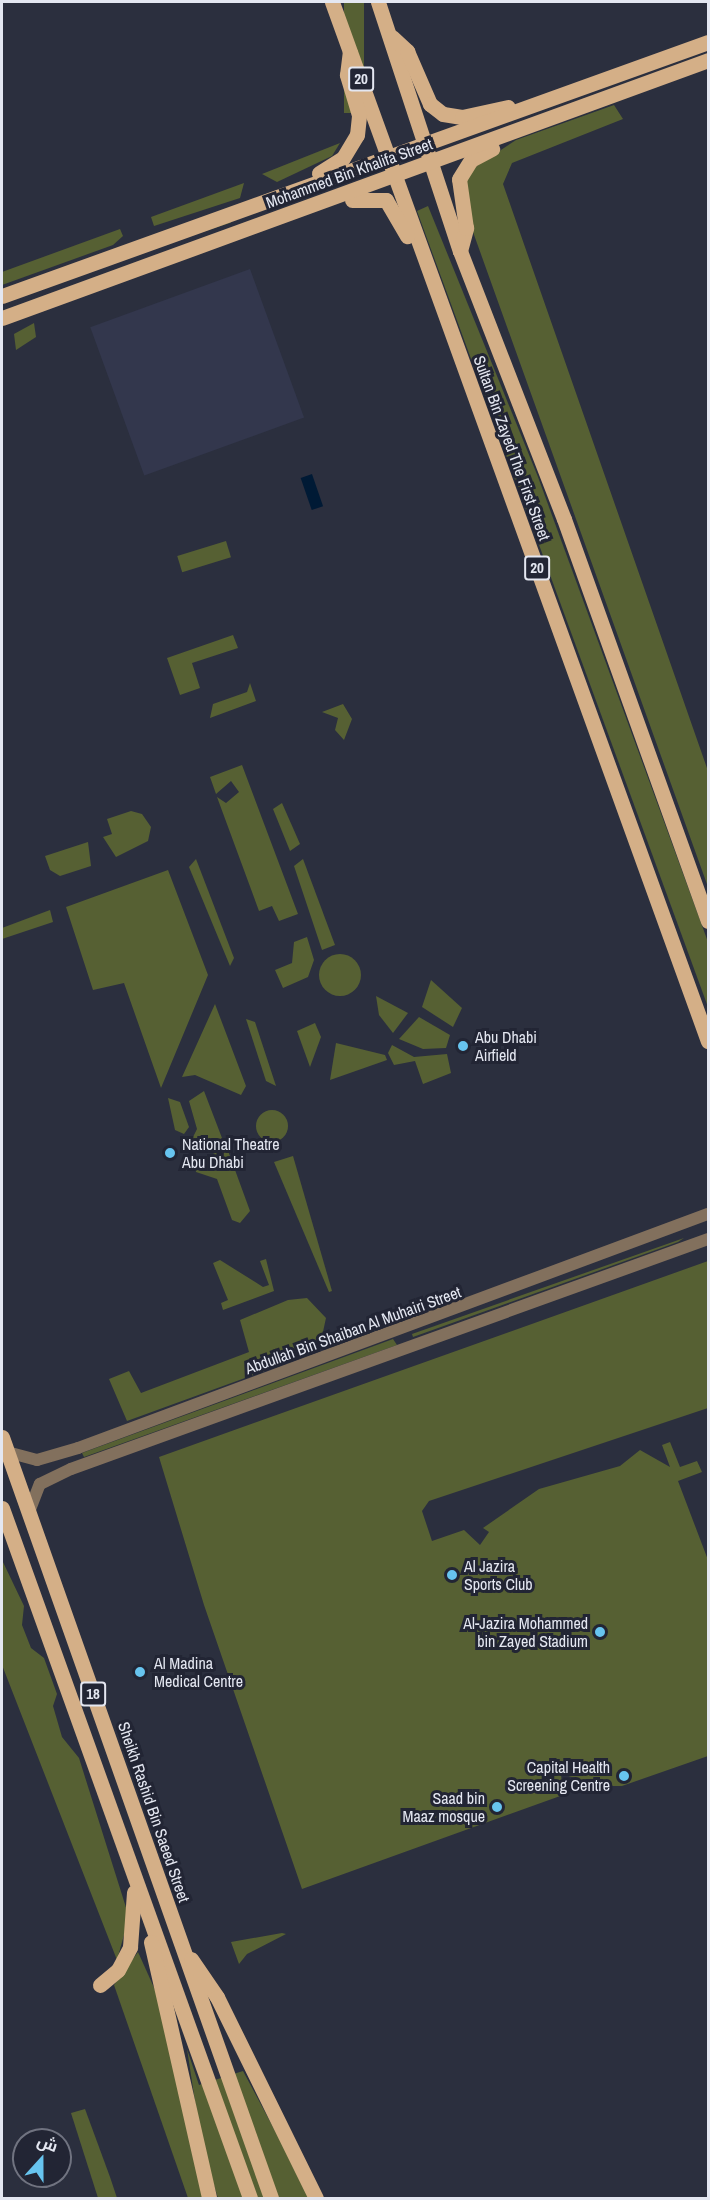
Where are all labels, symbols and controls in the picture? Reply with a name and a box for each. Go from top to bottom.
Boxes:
road number: 20 [348,67,374,91]
street label: Mohammed Bin Khalifa Street [263,134,435,212]
street label: Sultan Bin Zayed The First Street [470,353,554,543]
road number: 20 [524,556,550,580]
place label: Abu Dhabi Airfield [475,1027,537,1065]
marker: Abu Dhabi Airfield [456,1039,470,1053]
place label: National Theatre Abu Dhabi [182,1134,280,1172]
marker: National Theatre Abu Dhabi [163,1146,177,1160]
street label: Abdullah Bin Shaiban Al Muhairi Street [242,1282,464,1378]
place label: Al Jazira Sports Club [464,1556,533,1594]
marker: Al Jazira Sports Club [445,1568,459,1582]
place label: Al-Jazira Mohammed bin Zayed Stadium [463,1613,588,1651]
marker: Al-Jazira Mohammed bin Zayed Stadium [593,1625,607,1639]
place label: Al Madina Medical Centre [154,1653,243,1691]
marker: Al Madina Medical Centre [131,1663,149,1681]
road number: 18 [80,1682,106,1706]
street label: Sheikh Rashid Bin Saeed Street [114,1719,194,1905]
place label: Capital Health Screening Centre [507,1757,610,1795]
marker: Capital Health Screening Centre [615,1767,633,1785]
place label: Saad bin Maaz mosque [403,1788,485,1826]
marker: Saad bin Maaz mosque [490,1800,504,1814]
north arrow [12,2128,72,2188]
text: ش [34,2129,61,2157]

